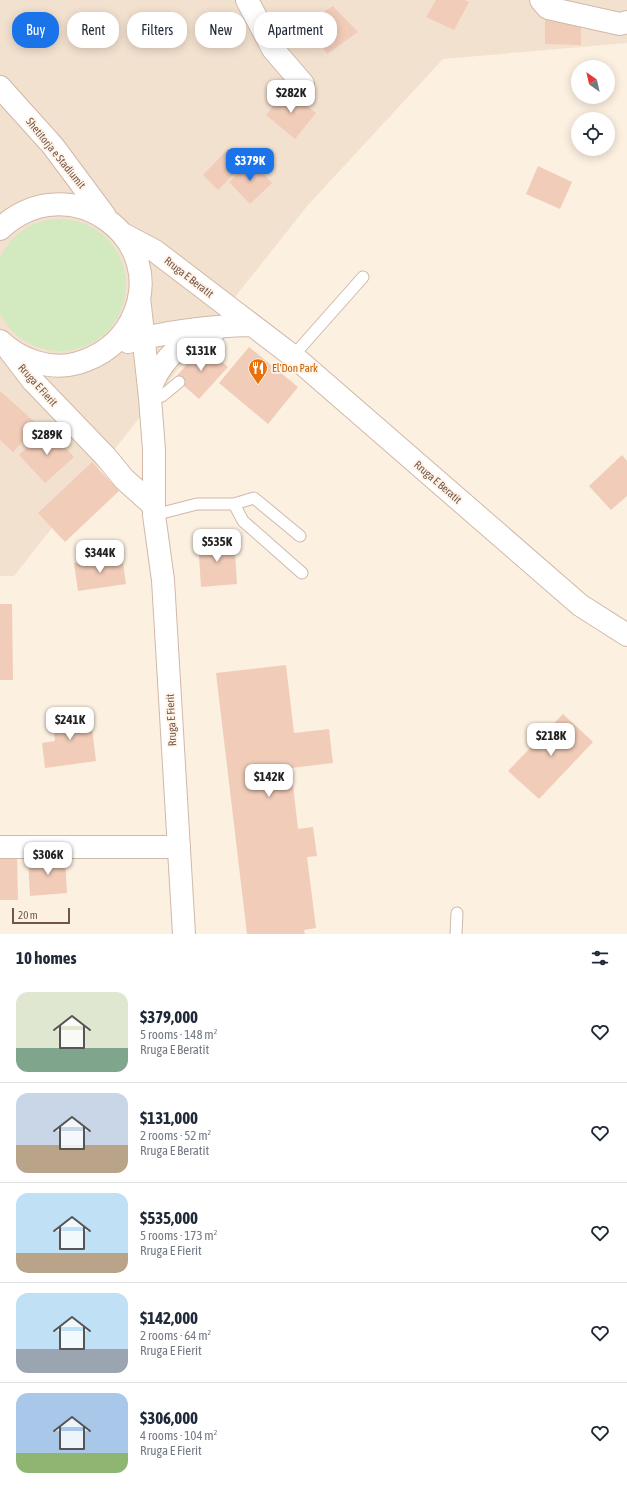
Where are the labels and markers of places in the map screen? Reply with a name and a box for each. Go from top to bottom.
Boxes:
pin: $282K [263,80,319,114]
pin: $379K [222,148,278,182]
pin: $131K [173,338,229,372]
restaurant icon: El'Don Park [247,357,269,385]
place label: El'Don Park [272,362,318,374]
pin: $289K [19,422,75,456]
pin: $535K [189,529,245,563]
pin: $344K [72,540,128,574]
pin: $241K [42,707,98,741]
pin: $218K [523,723,579,757]
pin: $142K [241,764,297,798]
pin: $306K [20,842,76,876]

